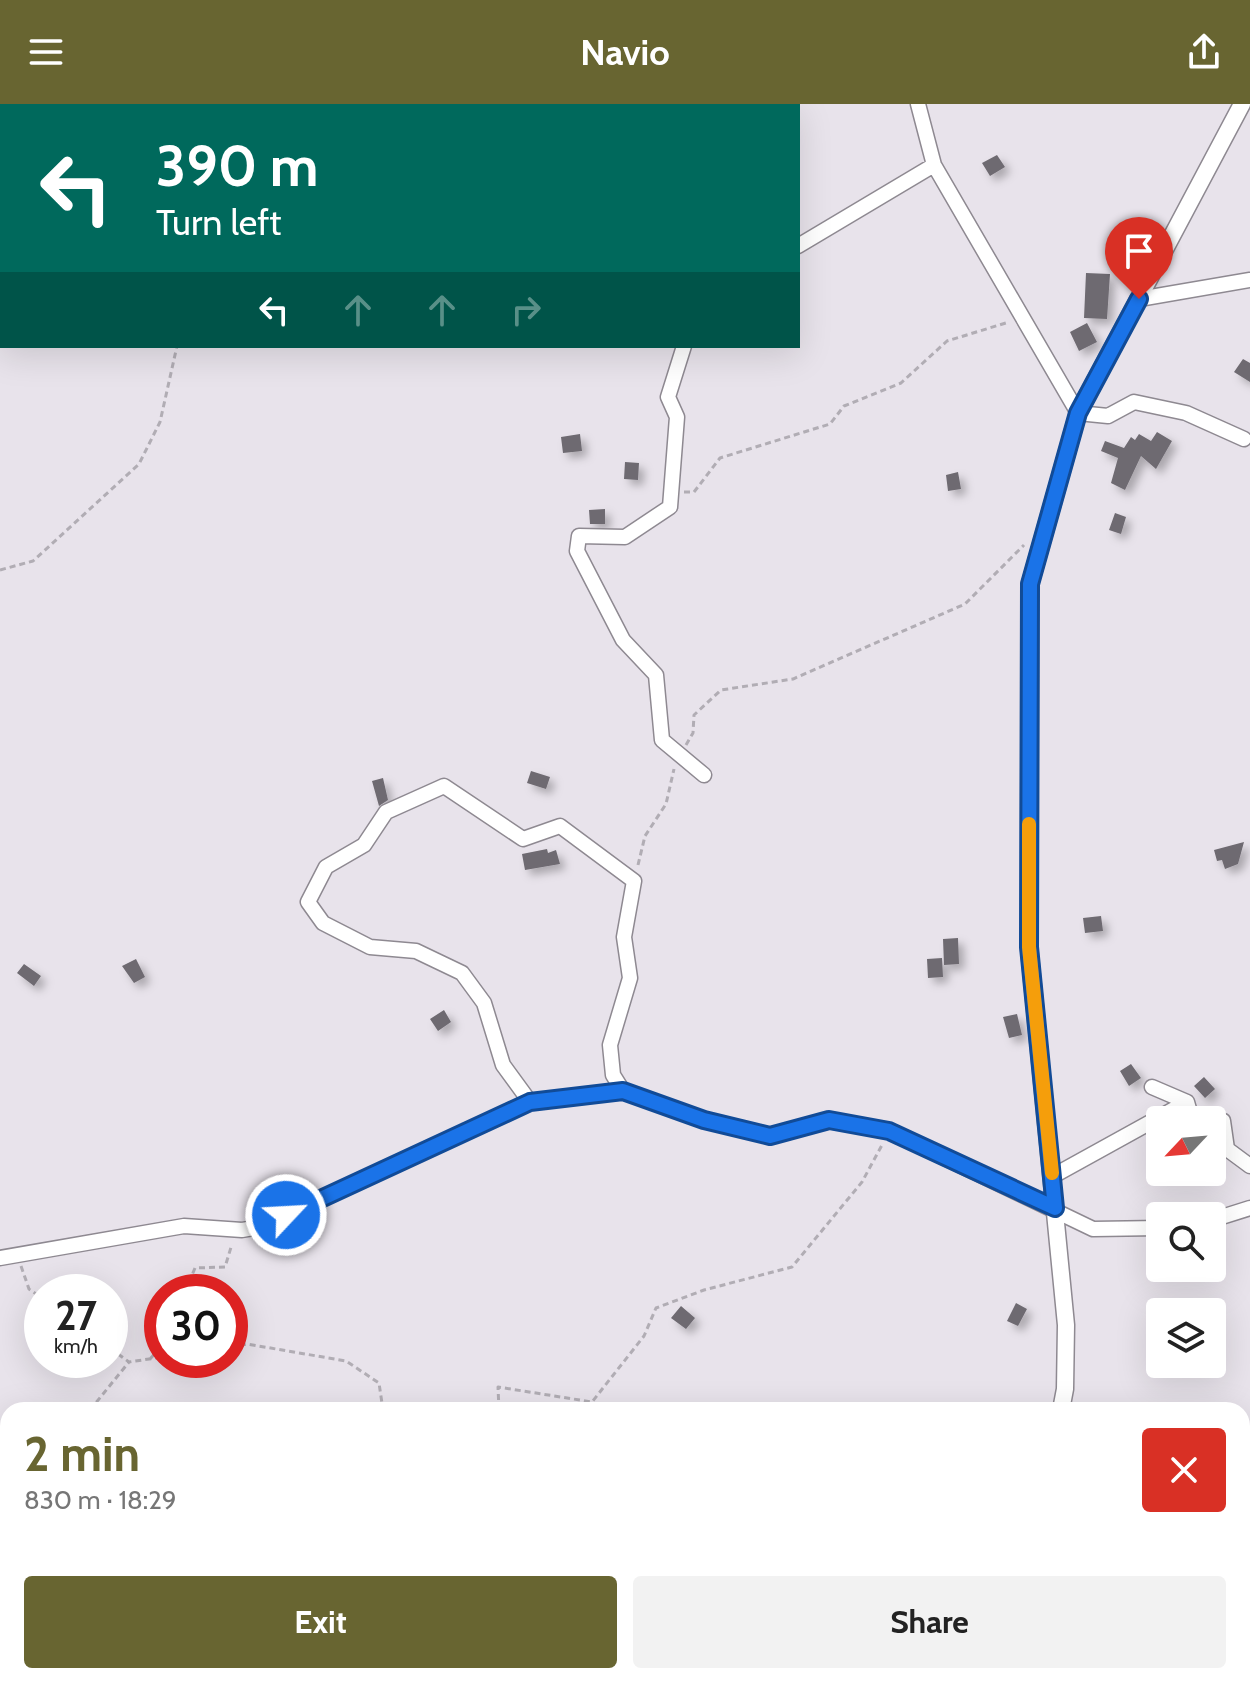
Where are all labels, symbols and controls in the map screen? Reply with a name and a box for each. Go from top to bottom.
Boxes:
icon: menu [24,30,68,74]
text: Navio [580,30,670,74]
icon: share [1182,30,1226,74]
text: 390 m [156,132,318,200]
icon: left [24,136,128,240]
text: Turn left [156,200,281,244]
pin [1105,217,1173,299]
icon: arrive [1117,229,1161,273]
icon: left [252,288,296,332]
icon: ahead [336,288,380,332]
icon: ahead [420,288,464,332]
icon: right [504,288,548,332]
north arrow [1146,1106,1226,1186]
map controls [1146,1106,1226,1378]
position arrow [244,1173,328,1257]
button: search [1146,1202,1226,1282]
speed limit sign: 30 [144,1274,248,1378]
text: 27 [55,1291,97,1340]
button: layers [1146,1298,1226,1378]
text: km/h [54,1334,98,1358]
text: 2 min [24,1425,140,1483]
button: close [1142,1428,1226,1512]
text: 830 m · 18:29 [24,1484,177,1516]
button: Exit [24,1576,617,1668]
button: Share [633,1576,1226,1668]

